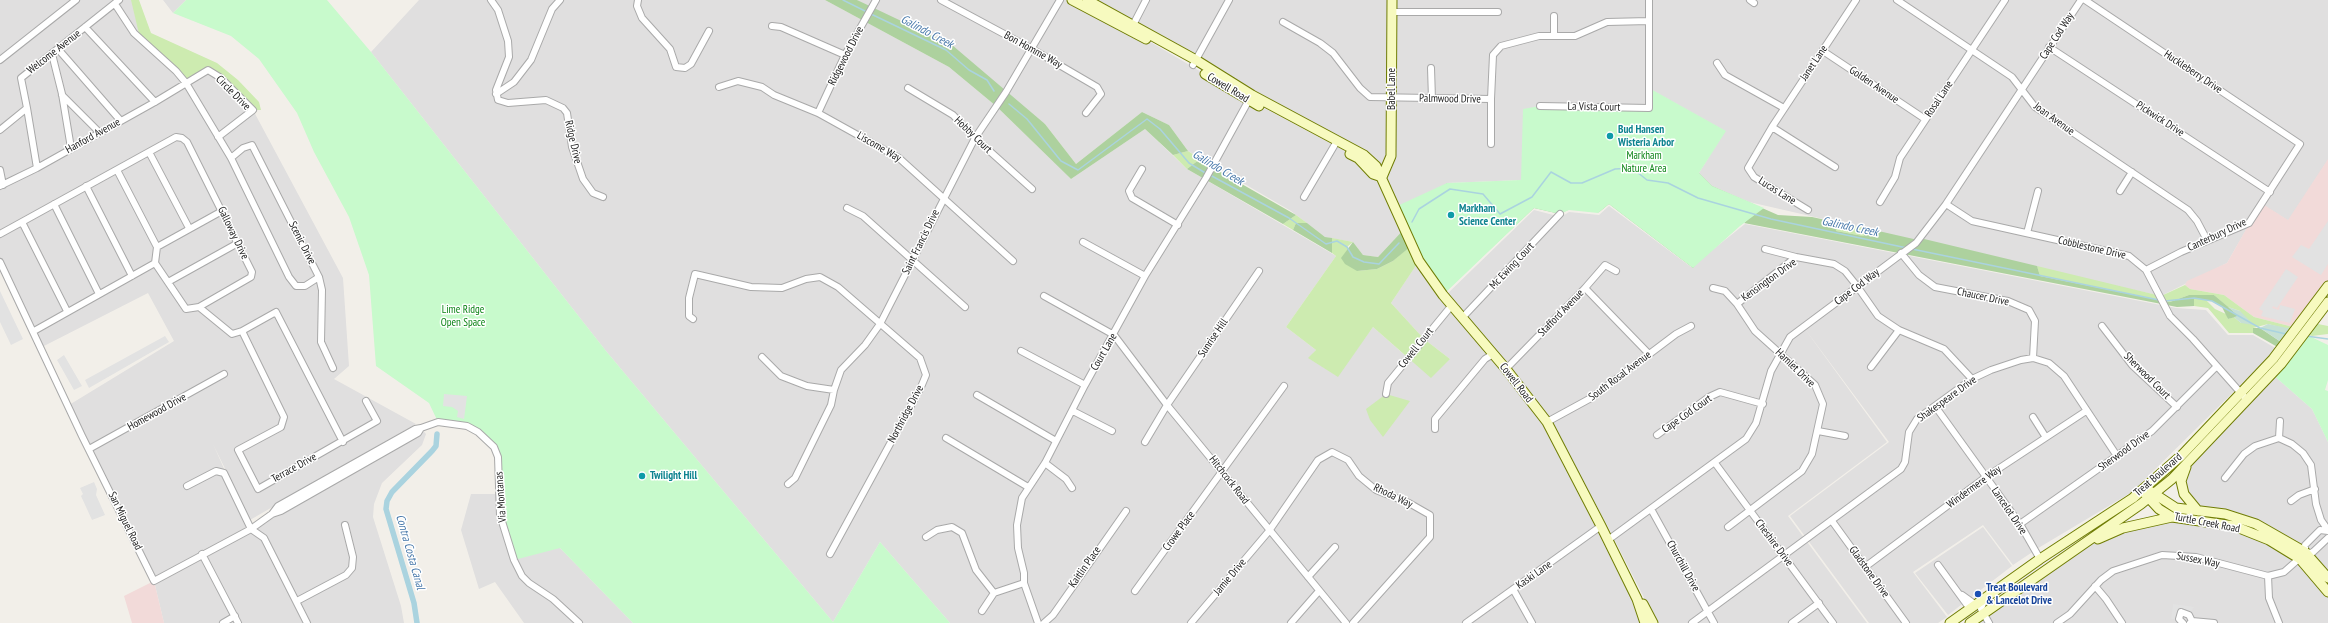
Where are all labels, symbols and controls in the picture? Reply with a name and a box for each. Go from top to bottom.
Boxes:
street label: Cape Cod Way [2037,10,2077,62]
water label: Galindo Creek [898,12,956,52]
street label: Ridgewood Drive [825,24,867,88]
street label: Welcome Avenue [25,27,83,77]
street label: Bon Homme Way [1002,29,1064,71]
street label: Janet Lane [1797,43,1831,83]
street label: Huckleberry Drive [2161,48,2225,96]
street label: Golden Avenue [1847,64,1901,106]
street label: Babel Lane [1385,68,1399,110]
street label: Cowell Road [1205,70,1251,106]
street label: Circle Drive [213,73,253,113]
street label: Rosal Lane [1922,78,1956,120]
street label: Palmwood Drive [1419,92,1481,106]
street label: Pickwick Drive [2133,99,2187,139]
street label: La Vista Court [1568,100,1620,114]
street label: Joan Avenue [2031,100,2077,138]
street label: Hobby Court [951,114,995,156]
street label: Hanford Avenue [63,116,123,156]
street label: Ridge Drive [562,119,584,165]
place label: Bud Hansen Wisteria Arbor [1618,123,1674,149]
street label: Liscome Way [855,129,903,165]
marker: Bud Hansen Wisteria Arbor [1605,131,1615,141]
water label: Galindo Creek [1190,147,1246,189]
park label: Markham Nature Area [1621,149,1667,175]
street label: Lucas Lane [1756,174,1798,208]
place label: Markham Science Center [1459,202,1516,228]
street label: Galloway Drive [215,205,251,261]
street label: Saint Francis Drive [900,207,942,277]
marker: Markham Science Center [1446,210,1456,220]
water label: Galindo Creek [1820,214,1880,240]
street label: Canterbury Drive [2185,216,2249,254]
street label: Scenic Drive [286,219,318,267]
street label: Cobblestone Drive [2057,234,2127,262]
street label: Mc Ewing Court [1487,240,1537,292]
street label: Kensington Drive [1739,256,1799,304]
street label: Cape Cod Way [1832,266,1882,308]
street label: Chaucer Drive [1956,285,2010,309]
street label: Stafford Avenue [1535,287,1587,339]
park label: Lime Ridge Open Space [441,303,485,329]
street label: Sunrise Hill [1195,316,1231,360]
street label: Cowell Court [1396,325,1436,371]
street label: Court Lane [1088,331,1120,373]
street label: Hamlet Drive [1772,346,1818,390]
street label: South Rosal Avenue [1586,348,1654,404]
street label: Sherwood Court [2121,350,2173,402]
street label: Cowell Road [1496,361,1536,405]
street label: Shakespeare Drive [1915,373,1979,425]
street label: Northridge Drive [885,383,927,445]
street label: Homewood Drive [125,390,189,434]
street label: Cape Cod Court [1659,392,1715,436]
street label: Sherwood Drive [2096,428,2152,474]
street label: Terrace Drive [269,450,319,486]
street label: Treat Boulevard [2131,451,2185,499]
street label: Hitchcock Road [1206,453,1252,507]
street label: Windermere Way [1944,463,2004,511]
place label: Twilight Hill [650,469,697,483]
street label: Via Montanas [493,471,509,523]
marker: Twilight Hill [637,471,647,481]
street label: Rhoda Way [1371,481,1415,511]
street label: Lancelot Drive [1988,485,2030,537]
street label: San Miguel Road [105,490,145,552]
street label: Crowe Place [1160,509,1198,553]
street label: Turtle Creek Road [2173,510,2241,536]
water label: Contra Costa Canal [392,513,428,591]
street label: Cheshire Drive [1752,517,1796,569]
street label: Churchill Drive [1664,538,1702,594]
street label: Kaitlin Place [1066,544,1104,590]
street label: Gladstone Drive [1846,544,1892,600]
street label: Sussex Way [2175,549,2221,571]
street label: Jamie Drive [1211,556,1249,598]
street label: Kaski Lane [1514,558,1554,592]
place label: Treat Boulevard & Lancelot Drive [1986,581,2052,607]
marker: Treat Boulevard & Lancelot Drive [1973,589,1983,599]

